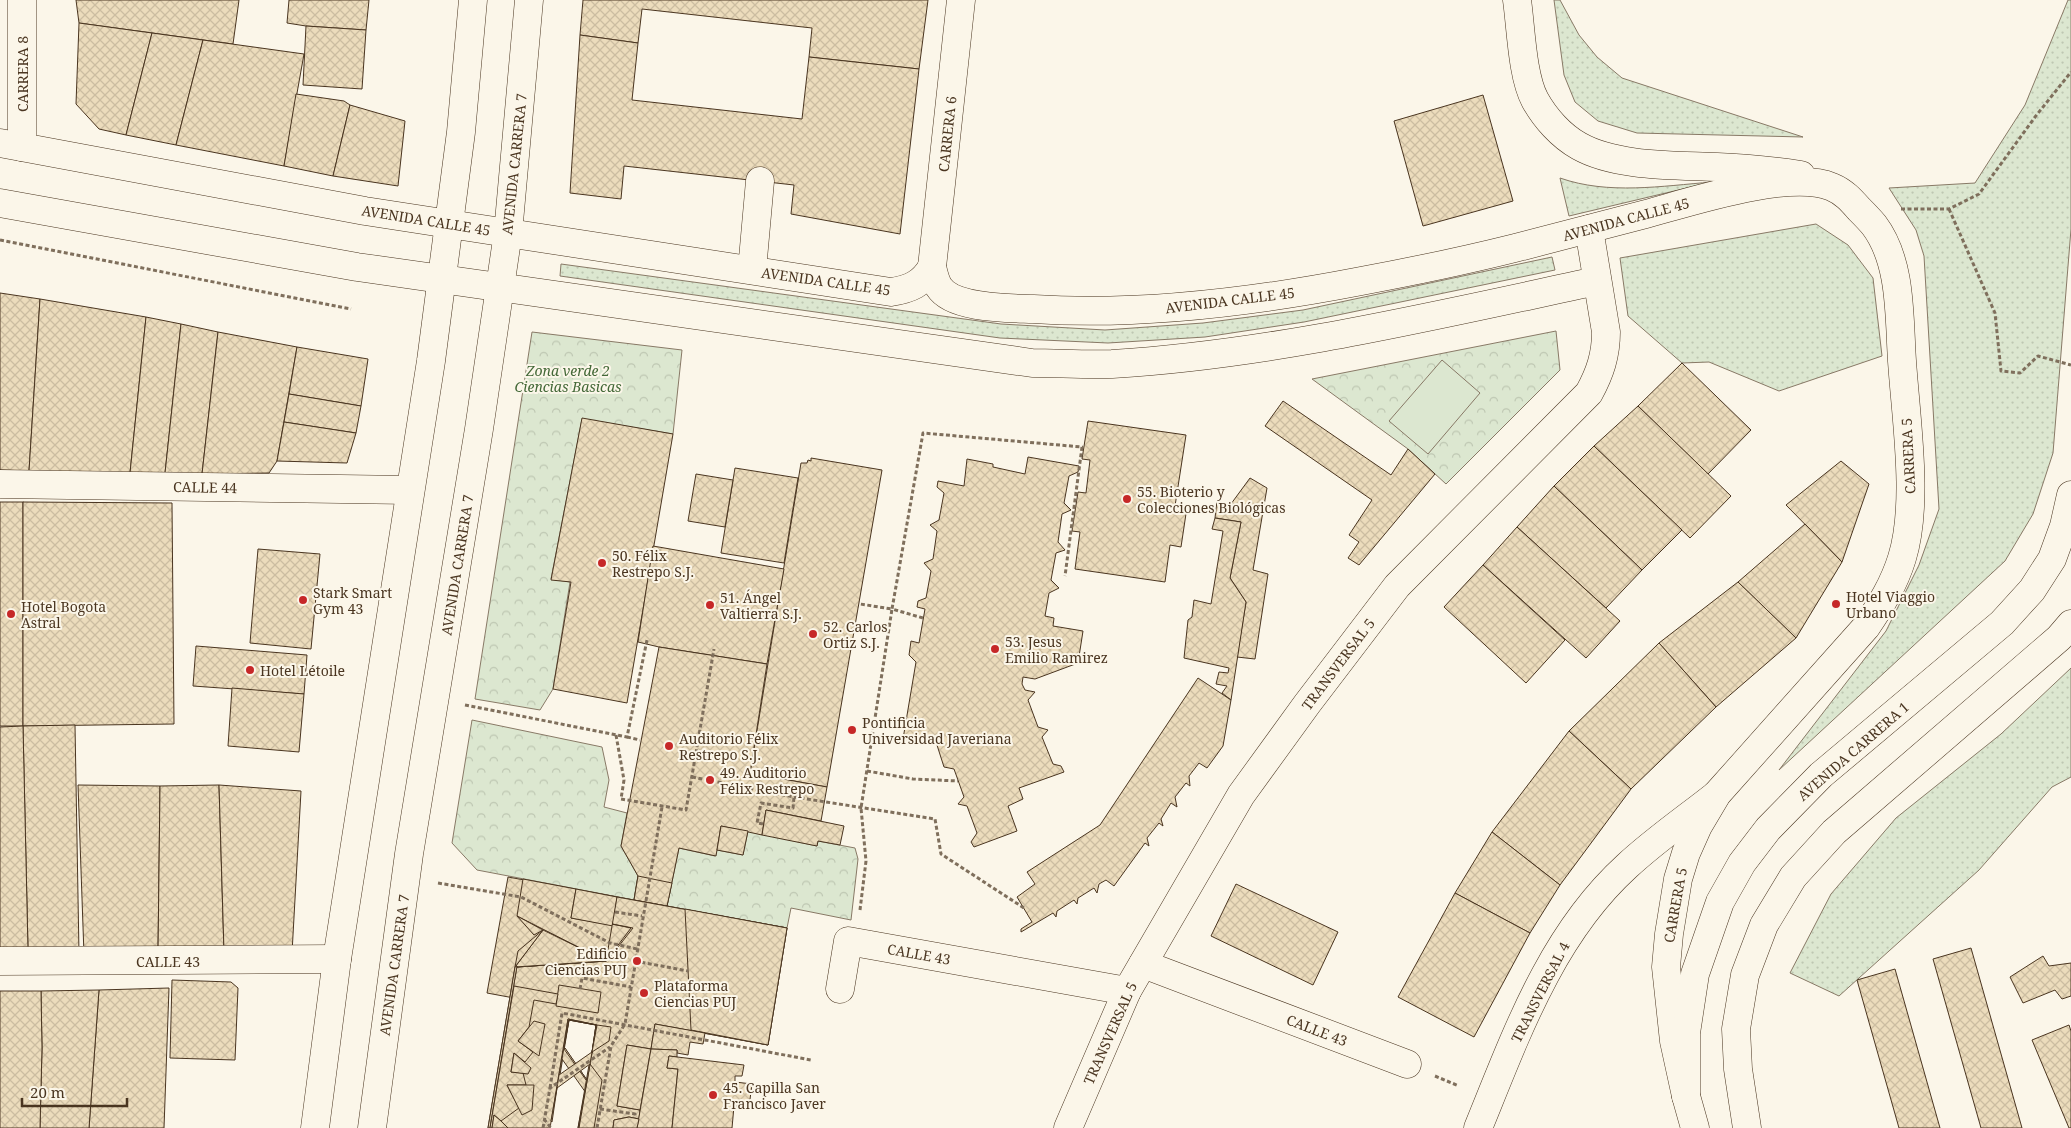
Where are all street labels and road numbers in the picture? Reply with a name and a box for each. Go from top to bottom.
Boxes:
street label: CARRERA 8 [13,36,32,112]
street label: AVENIDA CARRERA 7 [497,92,531,236]
street label: CARRERA 6 [934,95,960,173]
street label: AVENIDA CALLE 45 [1561,193,1691,245]
street label: AVENIDA CALLE 45 [360,200,492,240]
street label: AVENIDA CALLE 45 [760,263,892,299]
street label: AVENIDA CALLE 45 [1164,283,1296,317]
street label: CARRERA 5 [1897,418,1919,494]
street label: CALLE 44 [173,477,237,497]
street label: AVENIDA CARRERA 7 [436,493,478,637]
street label: TRANSVERSAL 5 [1297,614,1379,714]
street label: AVENIDA CARRERA 1 [1793,697,1913,805]
street label: CARRERA 5 [1659,866,1691,944]
street label: AVENIDA CARRERA 7 [375,893,413,1037]
street label: TRANSVERSAL 4 [1506,938,1574,1045]
street label: CALLE 43 [886,939,952,969]
street label: CALLE 43 [136,952,200,971]
street label: TRANSVERSAL 5 [1079,979,1141,1087]
street label: CALLE 43 [1284,1010,1350,1050]

